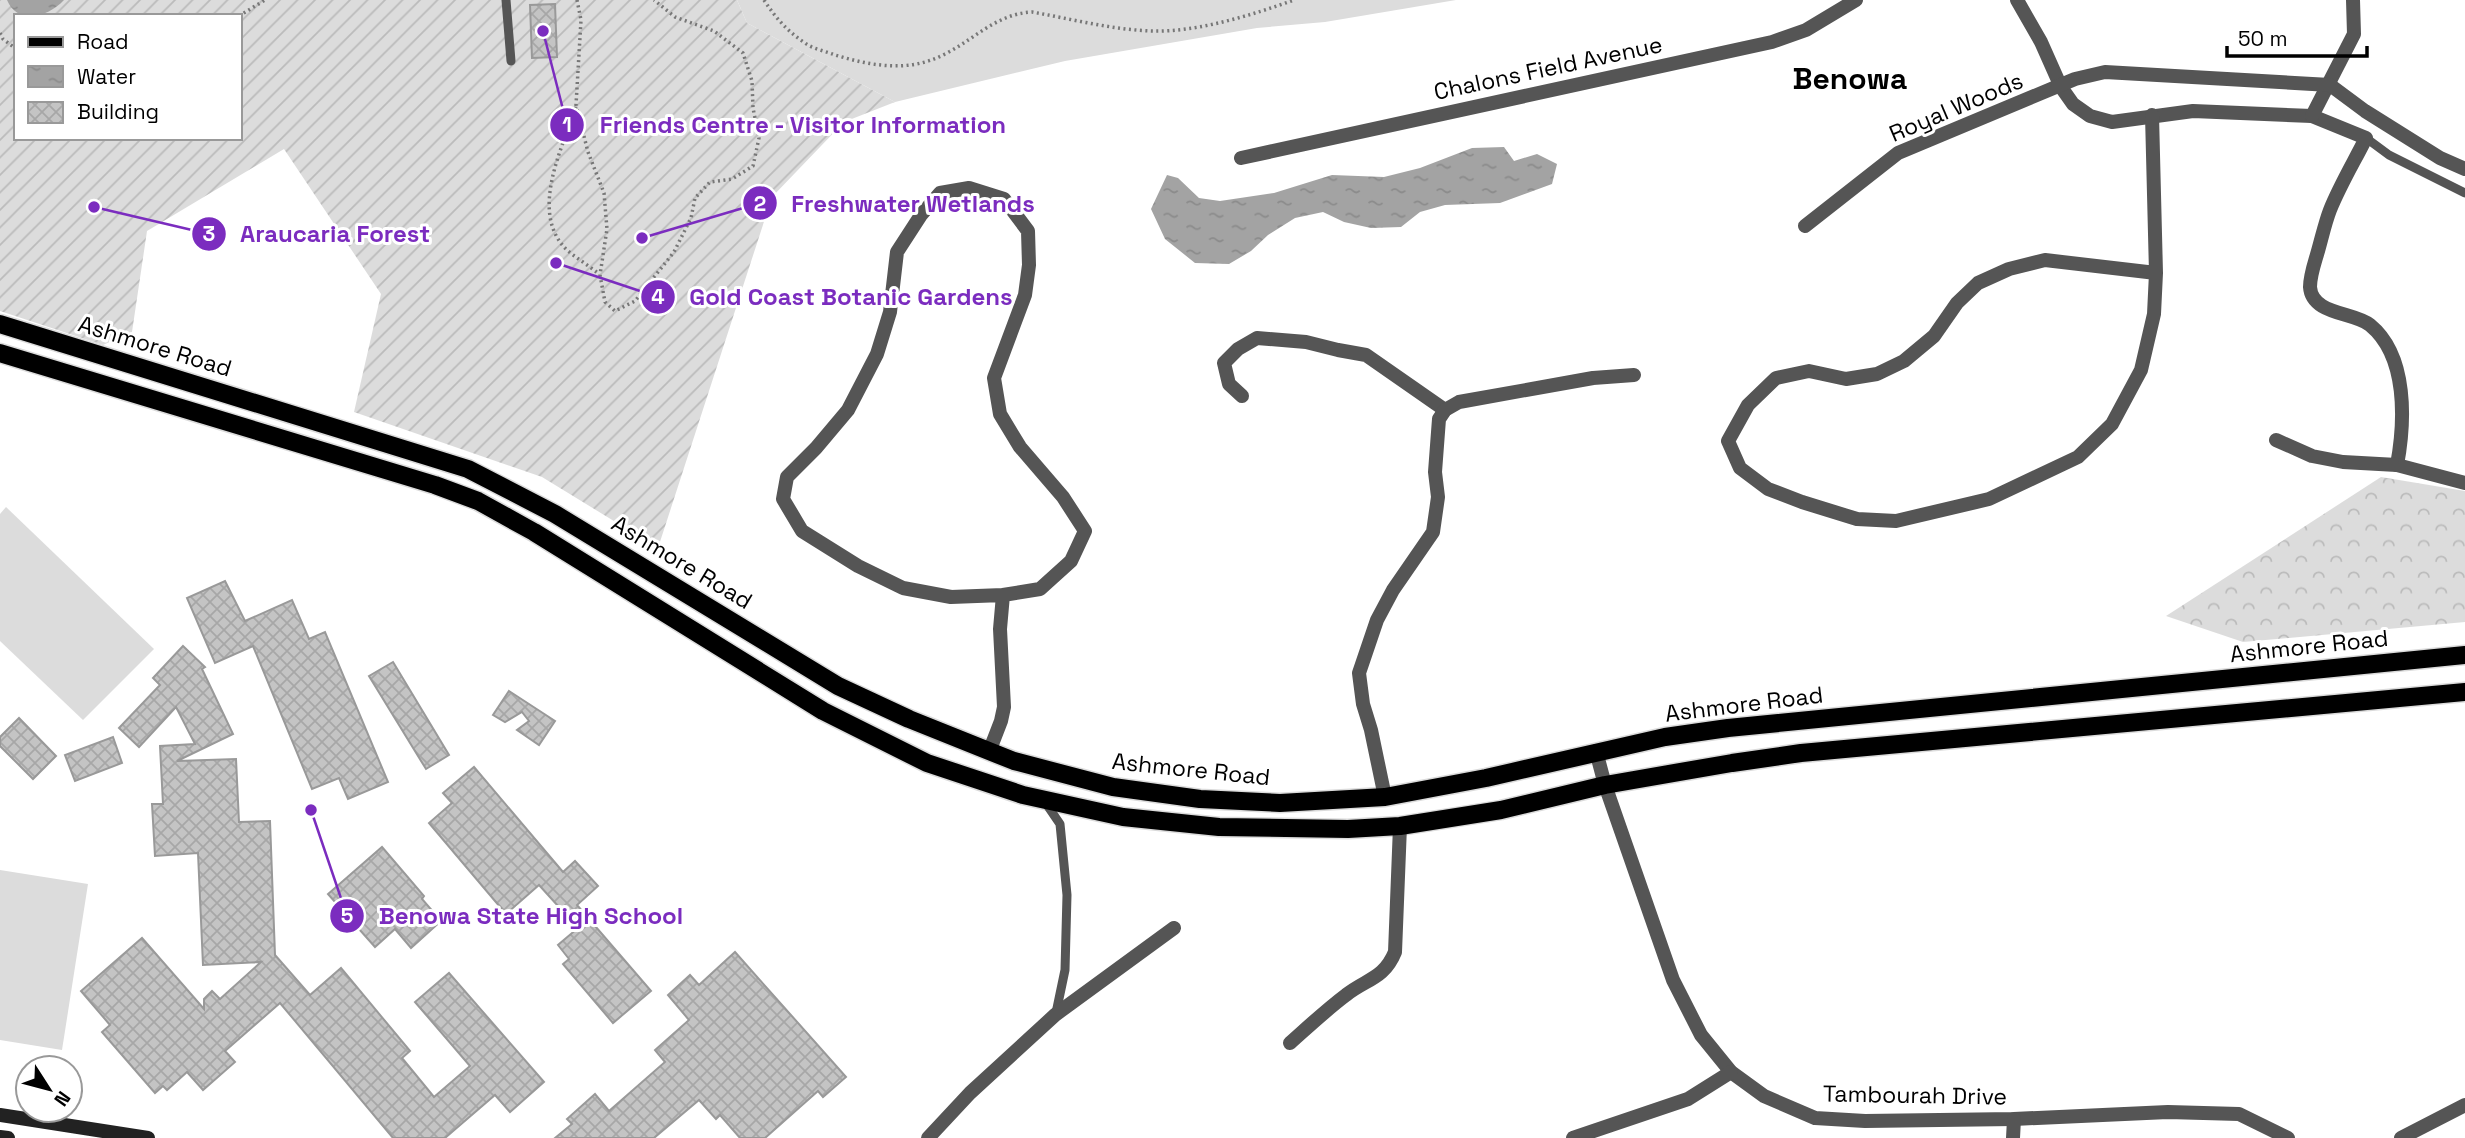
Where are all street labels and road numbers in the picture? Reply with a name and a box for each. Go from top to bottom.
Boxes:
street label: Chalons Field Avenue [1431,29,1665,107]
street label: Royal Woods [1885,65,2027,149]
street label: Ashmore Road [75,308,235,384]
street label: Ashmore Road [606,508,758,616]
street label: Ashmore Road [2228,623,2390,669]
street label: Ashmore Road [1663,679,1825,729]
street label: Ashmore Road [1110,746,1272,792]
street label: Tambourah Drive [1823,1078,2007,1112]

